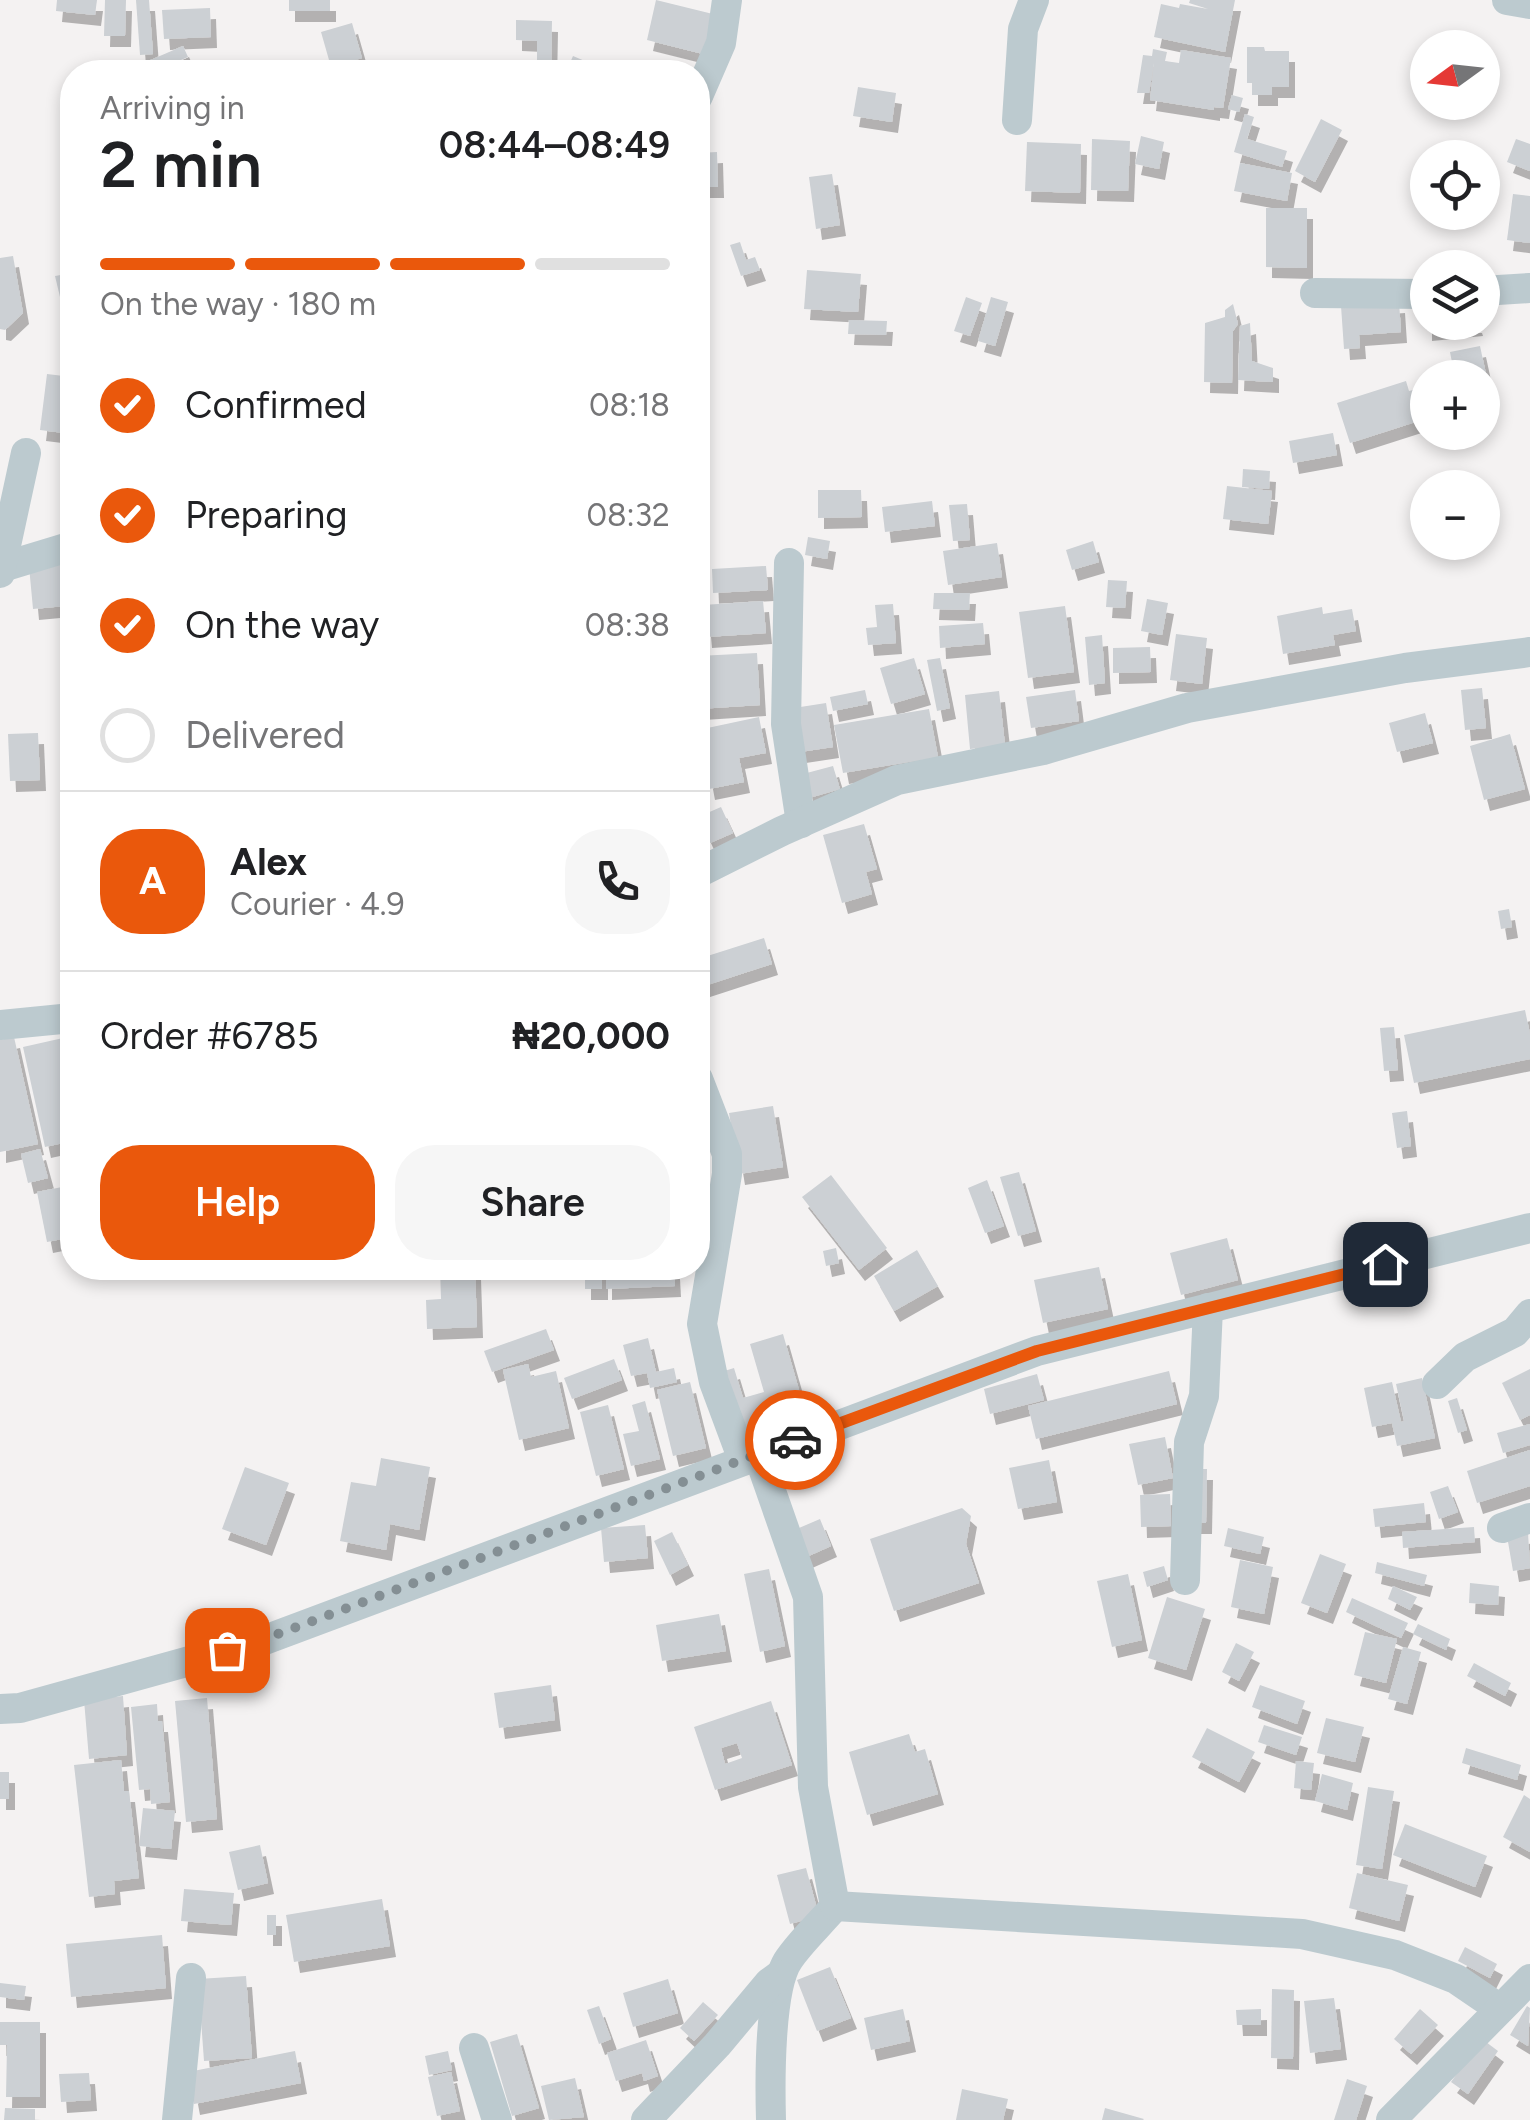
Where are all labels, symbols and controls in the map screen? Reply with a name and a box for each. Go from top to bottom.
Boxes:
north arrow [1410,30,1500,120]
map controls [1410,30,1500,560]
text: Arriving in [100,89,245,127]
text: 08:44–08:49 [439,122,670,168]
text: 2 min [100,125,262,203]
button: locate [1410,140,1500,230]
button: layers [1410,250,1500,340]
text: On the way · 180 m [100,285,376,323]
button: + [1410,360,1500,450]
icon: check [100,378,155,433]
text: Confirmed [185,382,367,428]
text: 08:18 [589,386,670,424]
button: − [1410,470,1500,560]
icon: check [100,488,155,543]
text: Preparing [185,492,347,538]
text: 08:32 [586,496,670,534]
icon: check [100,598,155,653]
text: On the way [185,602,379,648]
text: 08:38 [585,606,670,644]
text: Delivered [185,712,345,758]
button: phone [565,829,670,934]
text: Alex [230,839,307,885]
text: A [139,858,166,904]
text: Courier · 4.9 [230,885,405,923]
text: Order #6785 [100,1013,319,1059]
text: ₦20,000 [512,1013,670,1059]
button: Help [100,1145,375,1260]
button: Share [395,1145,670,1260]
pin [1343,1222,1428,1307]
icon: home [1358,1237,1413,1292]
courier [745,1390,845,1490]
icon: car [768,1413,823,1468]
pin [185,1608,270,1693]
icon: bag [200,1623,255,1678]

